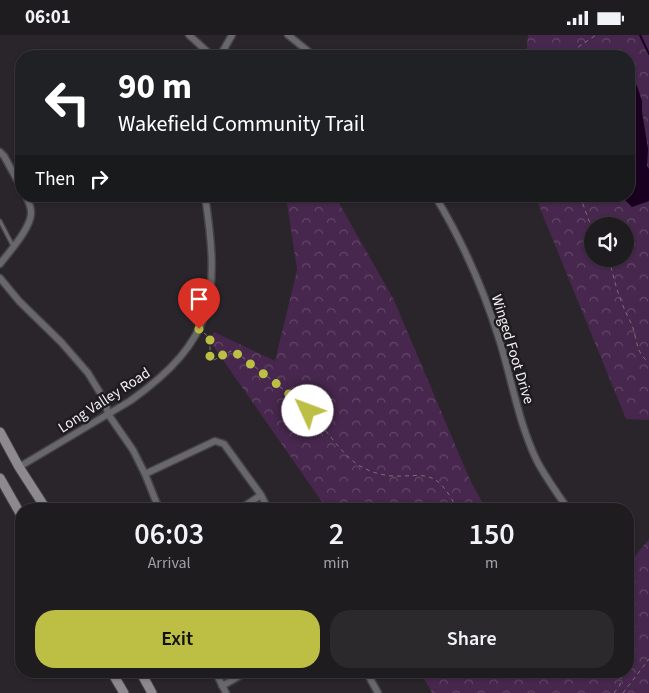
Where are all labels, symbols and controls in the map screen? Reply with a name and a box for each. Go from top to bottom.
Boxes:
text: 06:01 [25,4,71,31]
text: 90 m [118,62,192,112]
icon: left [35,70,100,135]
text: Wakefield Community Trail [118,108,365,140]
icon: right [85,165,113,193]
text: Then [35,166,75,193]
map controls [584,217,634,267]
button: sound [584,217,634,267]
pin [178,278,220,329]
icon: arrive [185,285,213,313]
street label: Winged Foot Drive [486,292,539,407]
street label: Long Valley Road [54,363,155,438]
position arrow [281,384,333,436]
text: 06:03 [134,513,204,556]
text: 2 [329,513,344,556]
text: 150 [469,513,515,556]
text: Arrival [148,552,191,574]
text: min [323,552,349,574]
text: m [485,552,498,574]
button: Exit [35,610,320,668]
button: Share [330,610,614,668]

